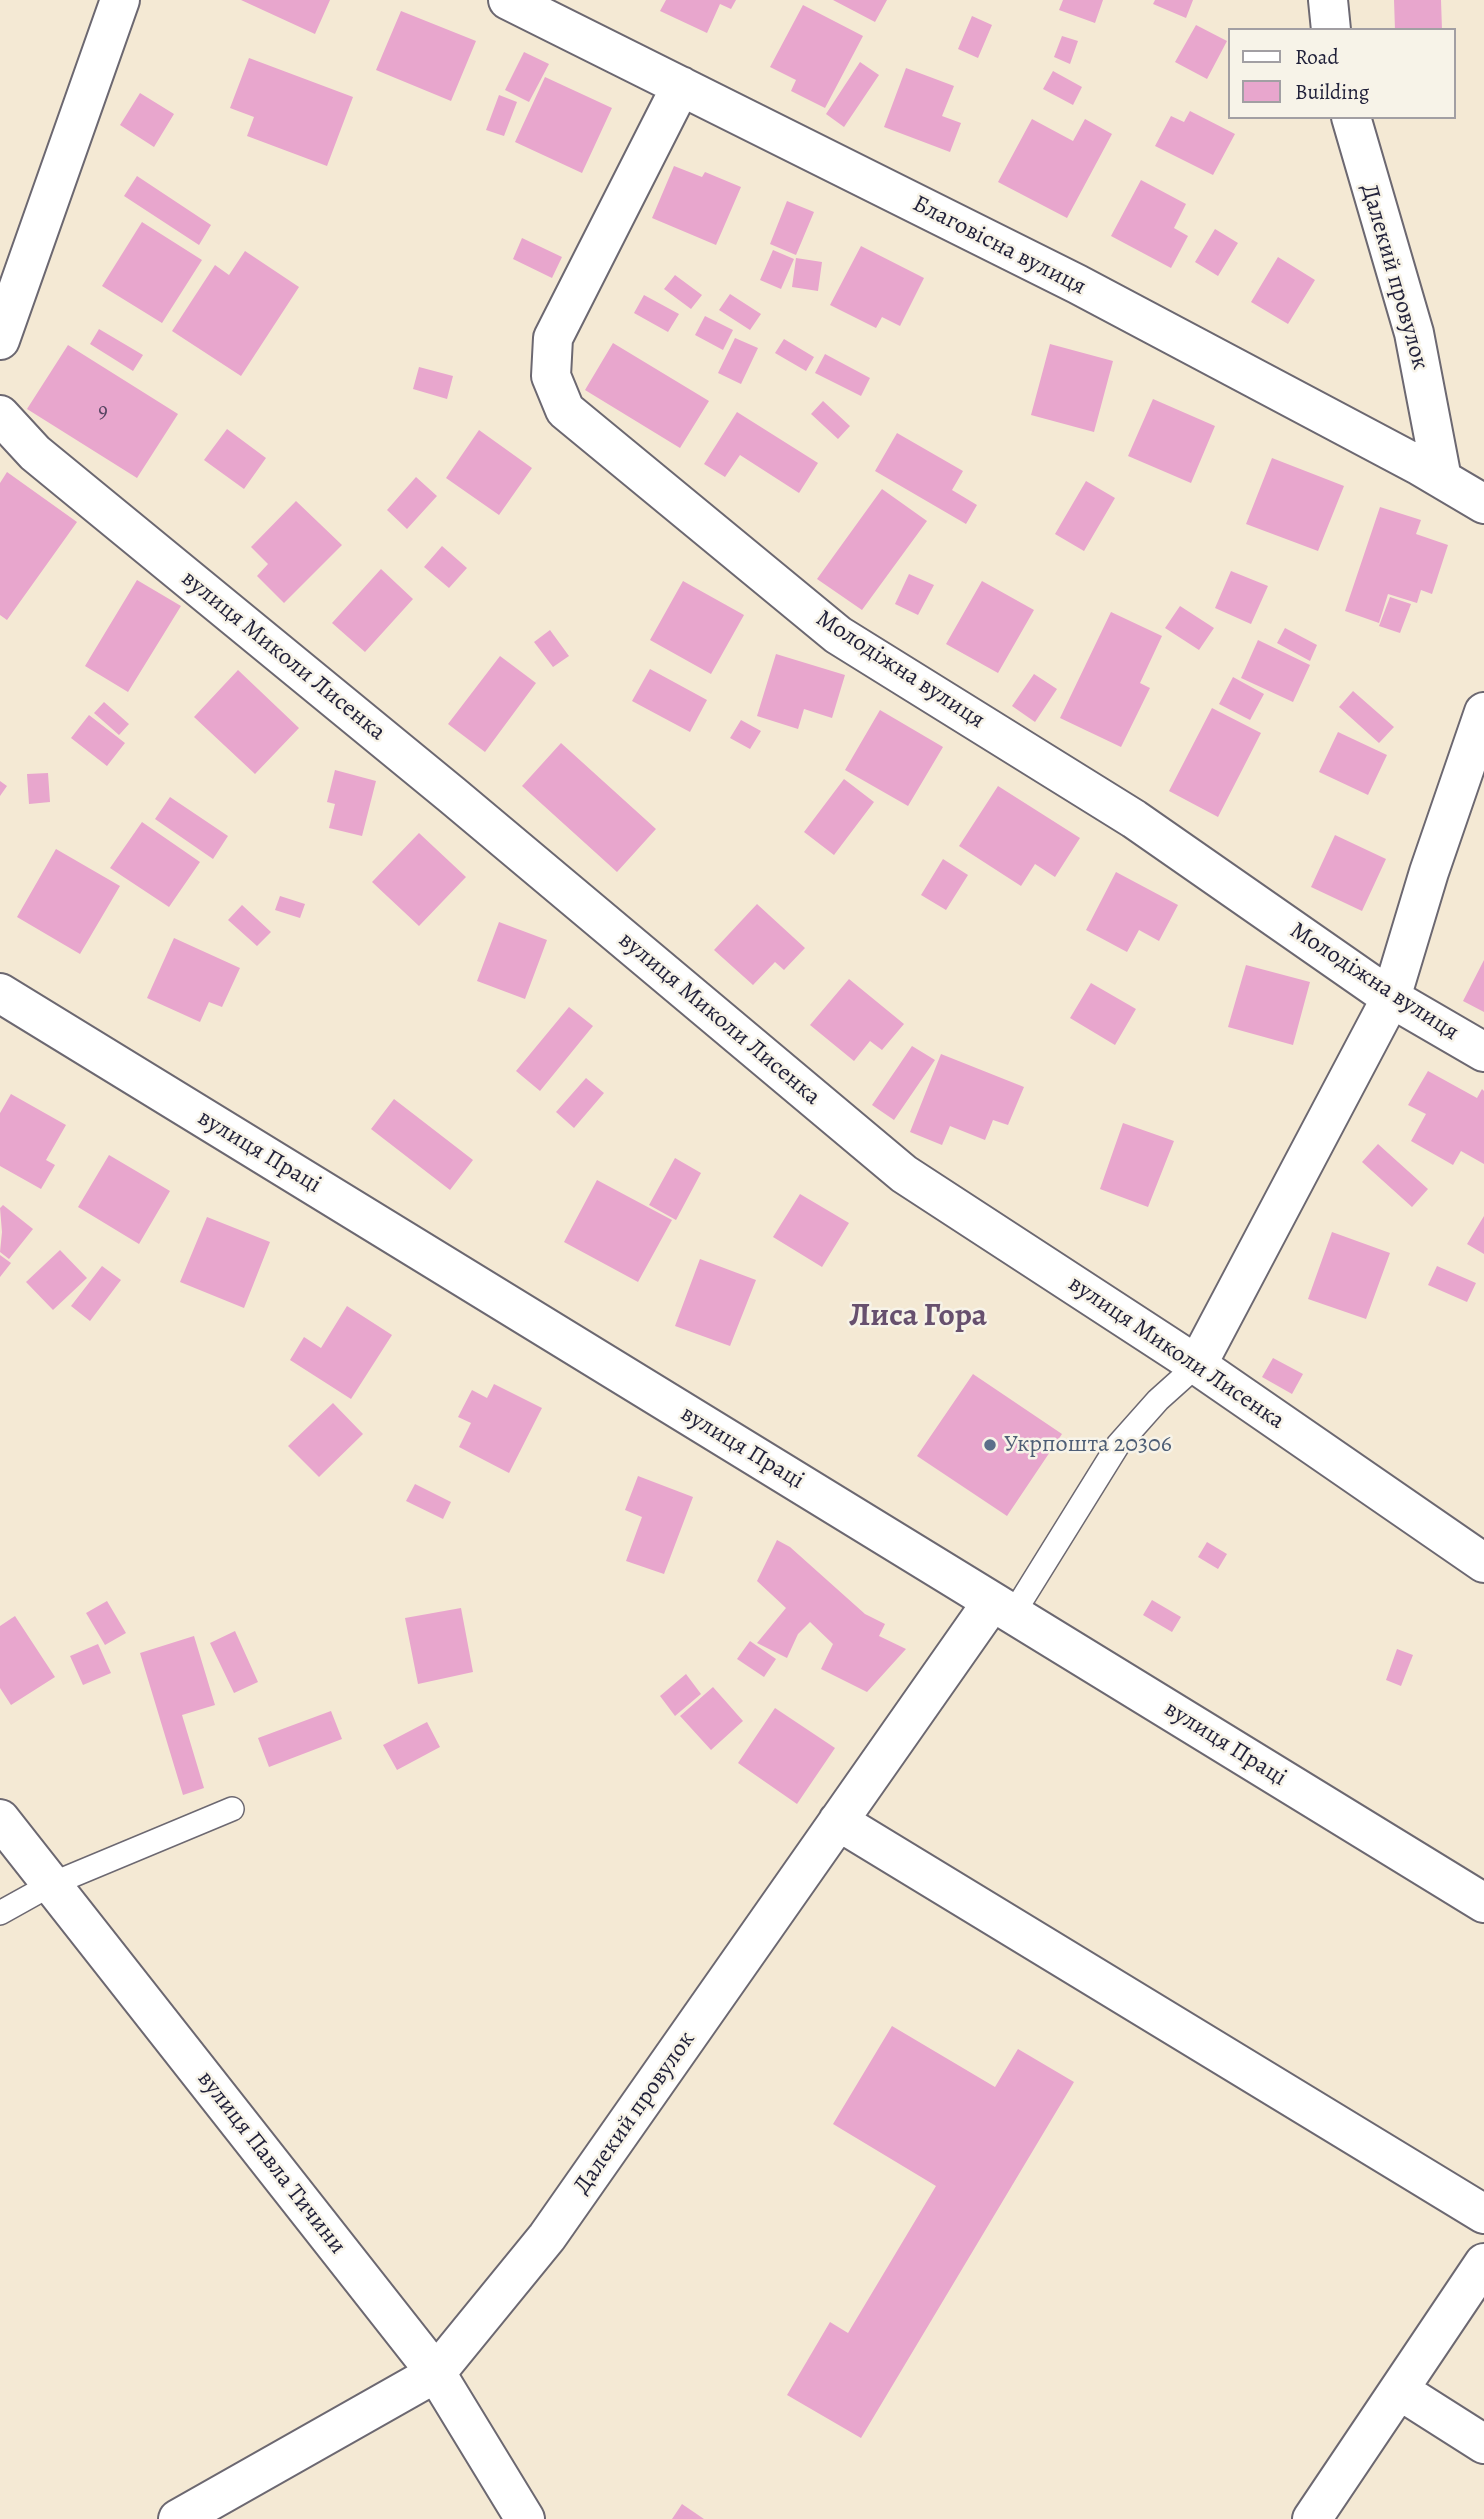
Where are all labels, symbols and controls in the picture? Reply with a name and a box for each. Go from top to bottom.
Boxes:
legend [1228,28,1456,119]
text: Road [1295,43,1339,71]
text: Building [1295,78,1369,106]
street label: Далекий провулок [1354,181,1434,373]
street label: Благовісна вулиця [907,190,1091,302]
house number: 9 [98,399,108,425]
street label: вулиця Миколи Лисенка [175,565,391,747]
street label: Молодіжна вулиця [810,605,990,735]
street label: Молодіжна вулиця [1284,917,1464,1047]
street label: вулиця Миколи Лисенка [612,926,826,1112]
street label: вулиця Праці [192,1104,326,1200]
street label: вулиця Миколи Лисенка [1062,1270,1290,1436]
district label: Лиса Гора [849,1298,987,1336]
street label: вулиця Праці [675,1400,809,1496]
place label: Укрпошта 20306 [1004,1431,1172,1459]
marker: Укрпошта 20306 [982,1437,998,1453]
street label: вулиця Праці [1159,1695,1291,1793]
street label: Далекий провулок [568,2026,702,2200]
street label: вулиця Павла Тичини [190,2066,352,2260]

